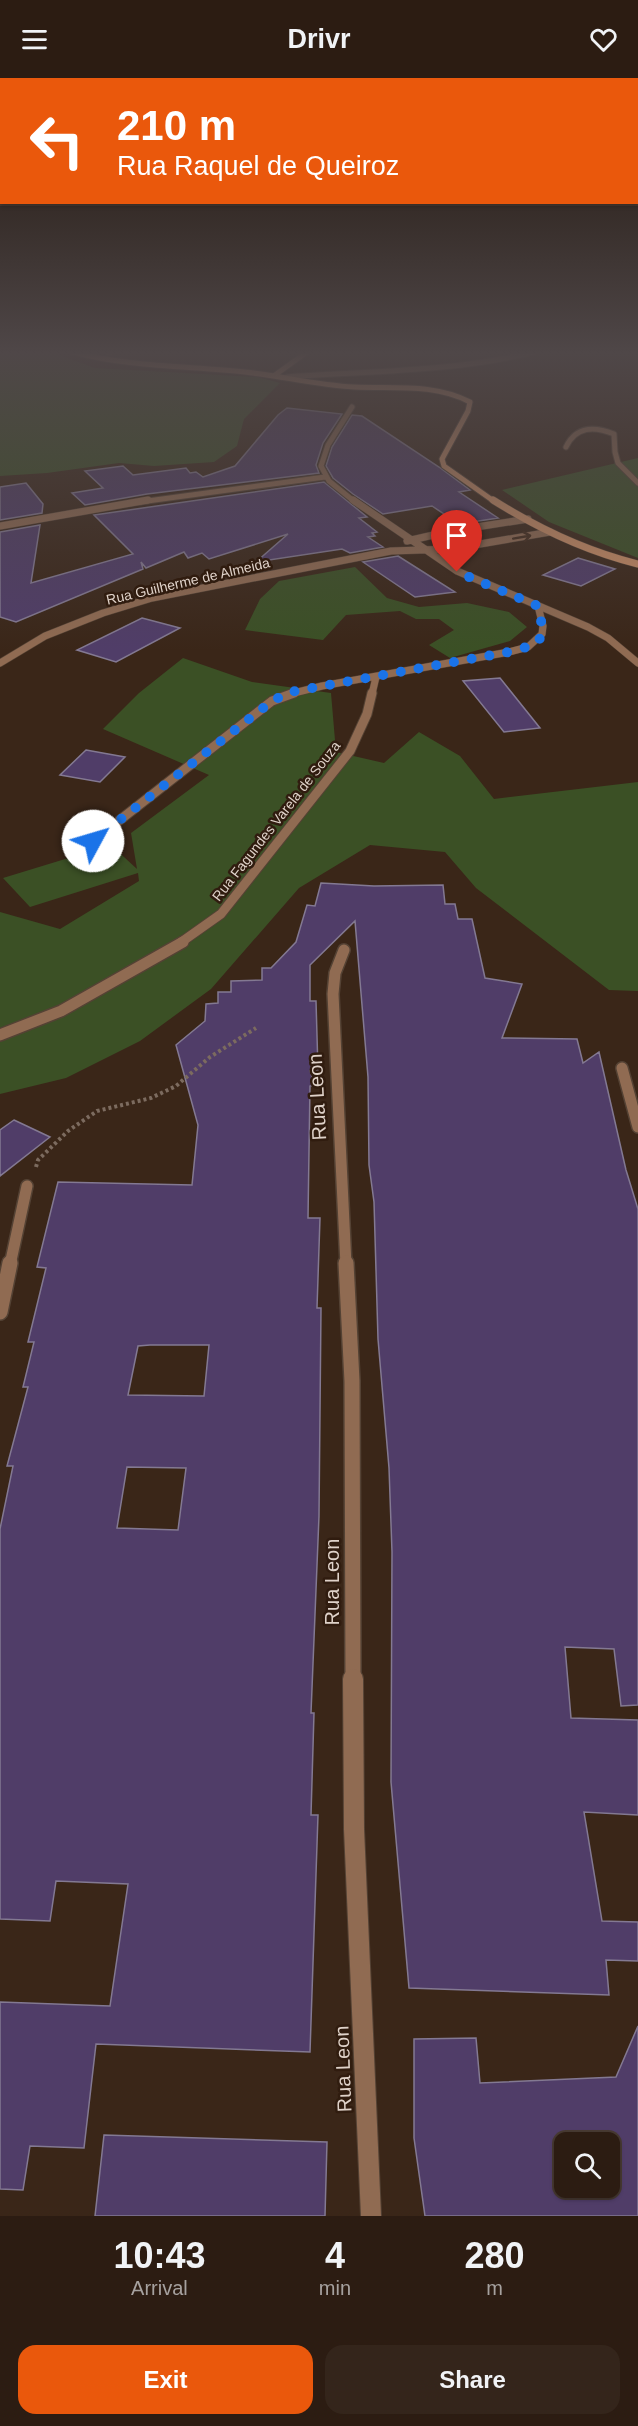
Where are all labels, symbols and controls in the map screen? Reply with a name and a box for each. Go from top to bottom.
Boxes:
icon: menu [18,23,51,56]
icon: heart [587,23,620,56]
text: Drivr [287,24,351,54]
icon: left [18,102,96,180]
text: 210 m [117,102,236,149]
text: Rua Raquel de Queiroz [117,151,399,181]
pin [431,510,482,572]
icon: arrive [440,519,473,552]
one-way arrow [512,531,532,542]
street label: Rua Guilherme de Almeida [105,554,272,608]
street label: Rua Fagundes Varela de Souza [209,738,343,904]
position arrow [61,809,125,873]
street label: Rua Leon [304,1053,330,1141]
street label: Rua Leon [321,1539,343,1625]
street label: Rua Leon [330,2025,356,2113]
map controls [554,2132,620,2198]
button: search [554,2132,620,2198]
text: 10:43 [113,2235,205,2276]
text: 4 [325,2235,345,2276]
text: 280 [464,2235,525,2276]
text: Arrival [131,2277,188,2299]
text: min [319,2277,351,2299]
text: m [486,2277,503,2299]
button: Exit [18,2345,313,2414]
button: Share [325,2345,620,2414]

